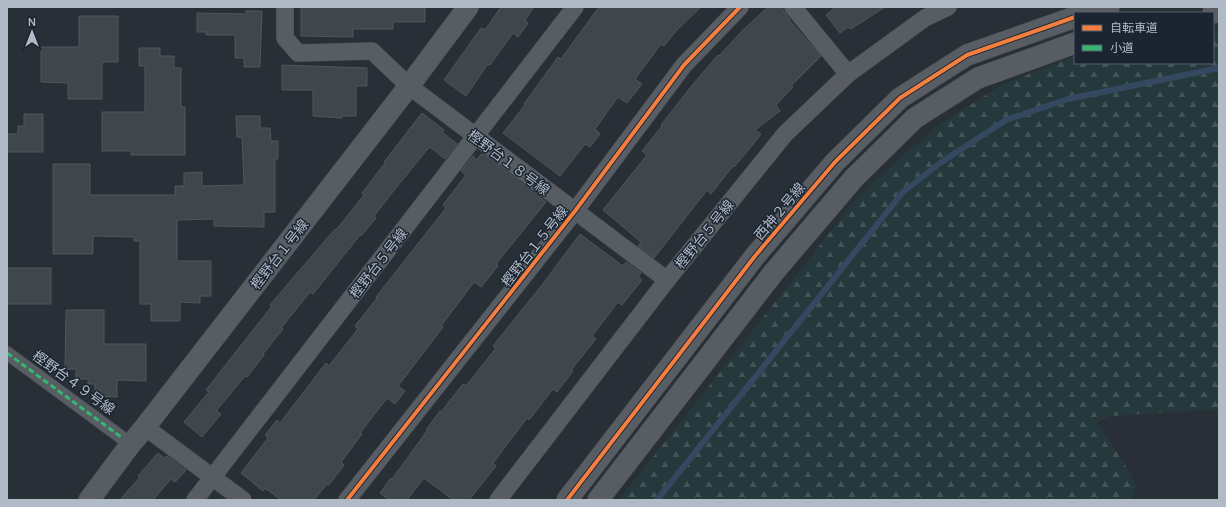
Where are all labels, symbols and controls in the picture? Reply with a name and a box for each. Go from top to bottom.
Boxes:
north arrow [12,12,52,52]
legend [1074,12,1214,64]
text: N [28,14,36,29]
text: 自転車道 [1110,19,1158,36]
text: 小道 [1110,39,1134,56]
street label: 樫野台１８号線 [464,125,554,199]
street label: 西神２号線 [749,178,809,244]
street label: 樫野台５号線 [670,195,738,273]
street label: 樫野台１５号線 [496,202,572,290]
street label: 樫野台１号線 [246,215,312,293]
street label: 樫野台５号線 [345,224,411,302]
street label: 樫野台４９号線 [29,346,119,418]

